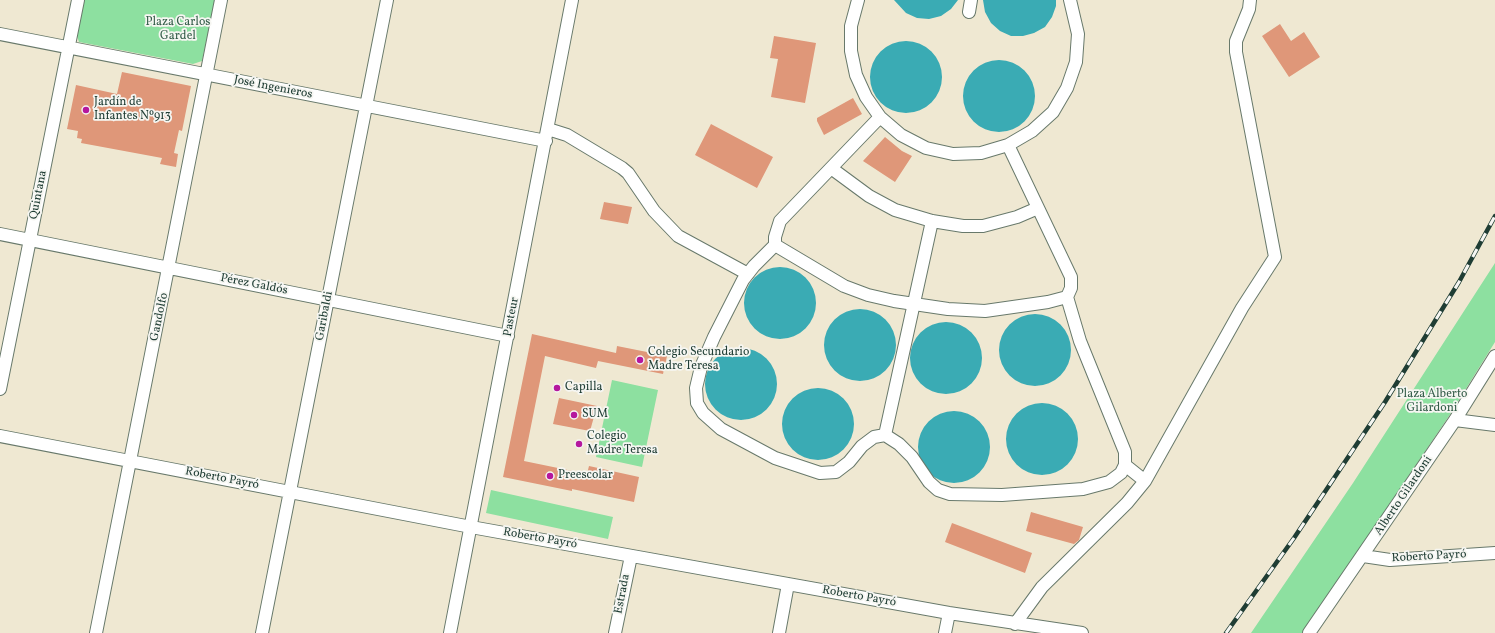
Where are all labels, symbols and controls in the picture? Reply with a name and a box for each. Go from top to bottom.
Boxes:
park label: Plaza Carlos Gardel [146,16,210,44]
street label: José Ingenieros [232,73,314,103]
place label: Jardín de Infantes Nº913 [94,96,171,124]
marker: Jardín de Infantes Nº913 [81,105,91,115]
street label: Quintana [27,169,51,221]
street label: Pérez Galdós [219,271,289,299]
street label: Garibaldi [313,290,337,342]
street label: Gandolfo [148,292,172,342]
street label: Pasteur [501,296,523,338]
place label: Colegio Secundario Madre Teresa [648,346,749,374]
marker: Colegio Secundario Madre Teresa [635,355,645,365]
place label: Capilla [565,381,602,395]
marker: Capilla [552,383,562,393]
park label: Plaza Alberto Gilardoni [1397,388,1467,416]
place label: SUM [582,408,608,422]
marker: SUM [569,410,579,420]
place label: Colegio Madre Teresa [587,430,658,458]
marker: Colegio Madre Teresa [574,439,584,449]
street label: Alberto Gilardoni [1372,453,1436,539]
street label: Roberto Payró [184,465,260,493]
place label: Preescolar [558,469,613,483]
marker: Preescolar [545,471,555,481]
street label: Roberto Payró [502,525,578,553]
street label: Roberto Payró [1391,548,1467,566]
street label: Estrada [612,573,634,615]
street label: Roberto Payró [821,583,897,611]

